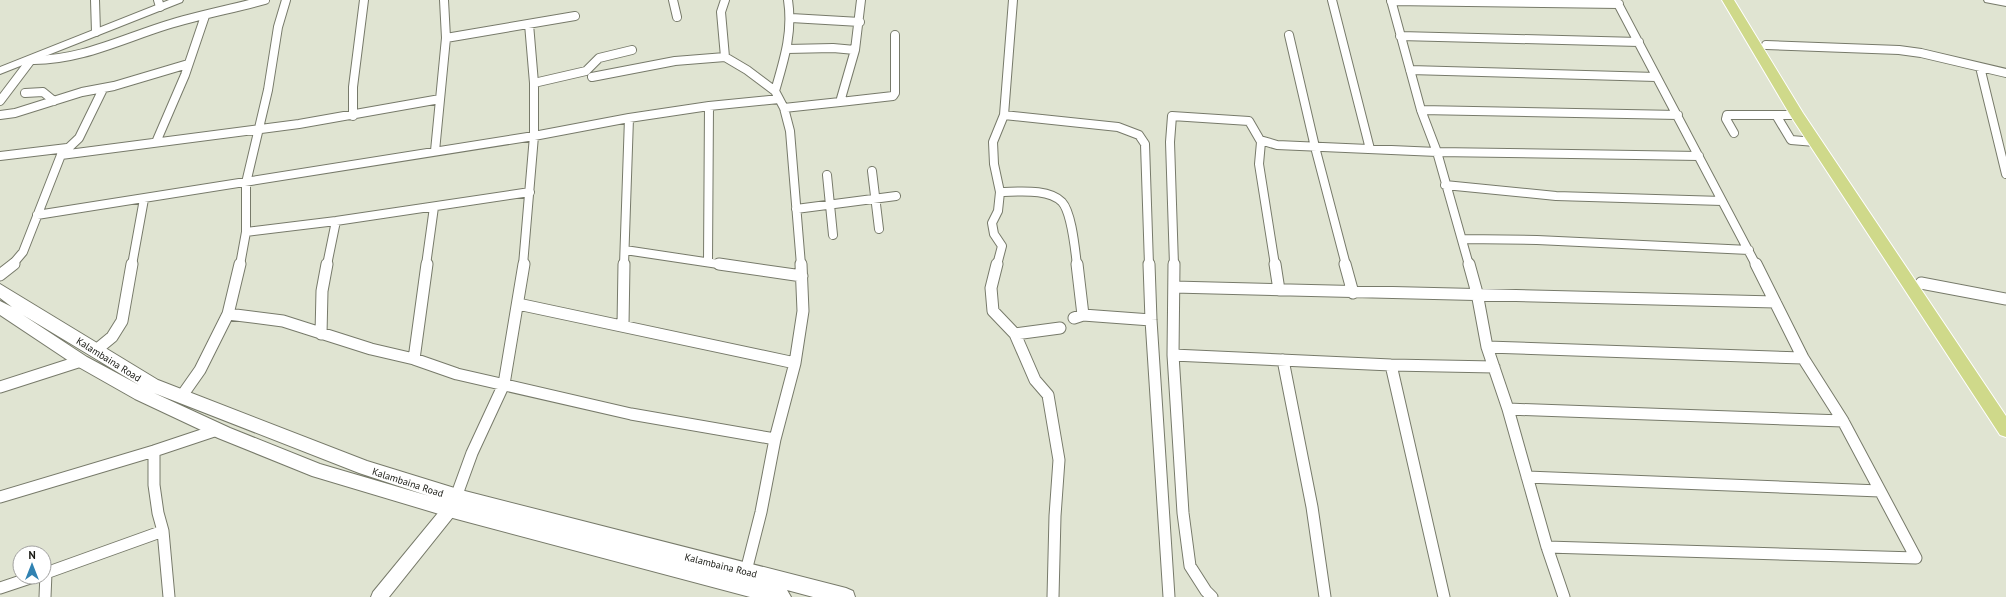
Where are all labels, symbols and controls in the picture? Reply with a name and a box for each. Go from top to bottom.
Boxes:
street label: Kalambaina Road [74,334,144,385]
street label: Kalambaina Road [371,465,445,500]
north arrow [12,545,52,585]
text: N [28,548,36,562]
street label: Kalambaina Road [683,550,758,581]

